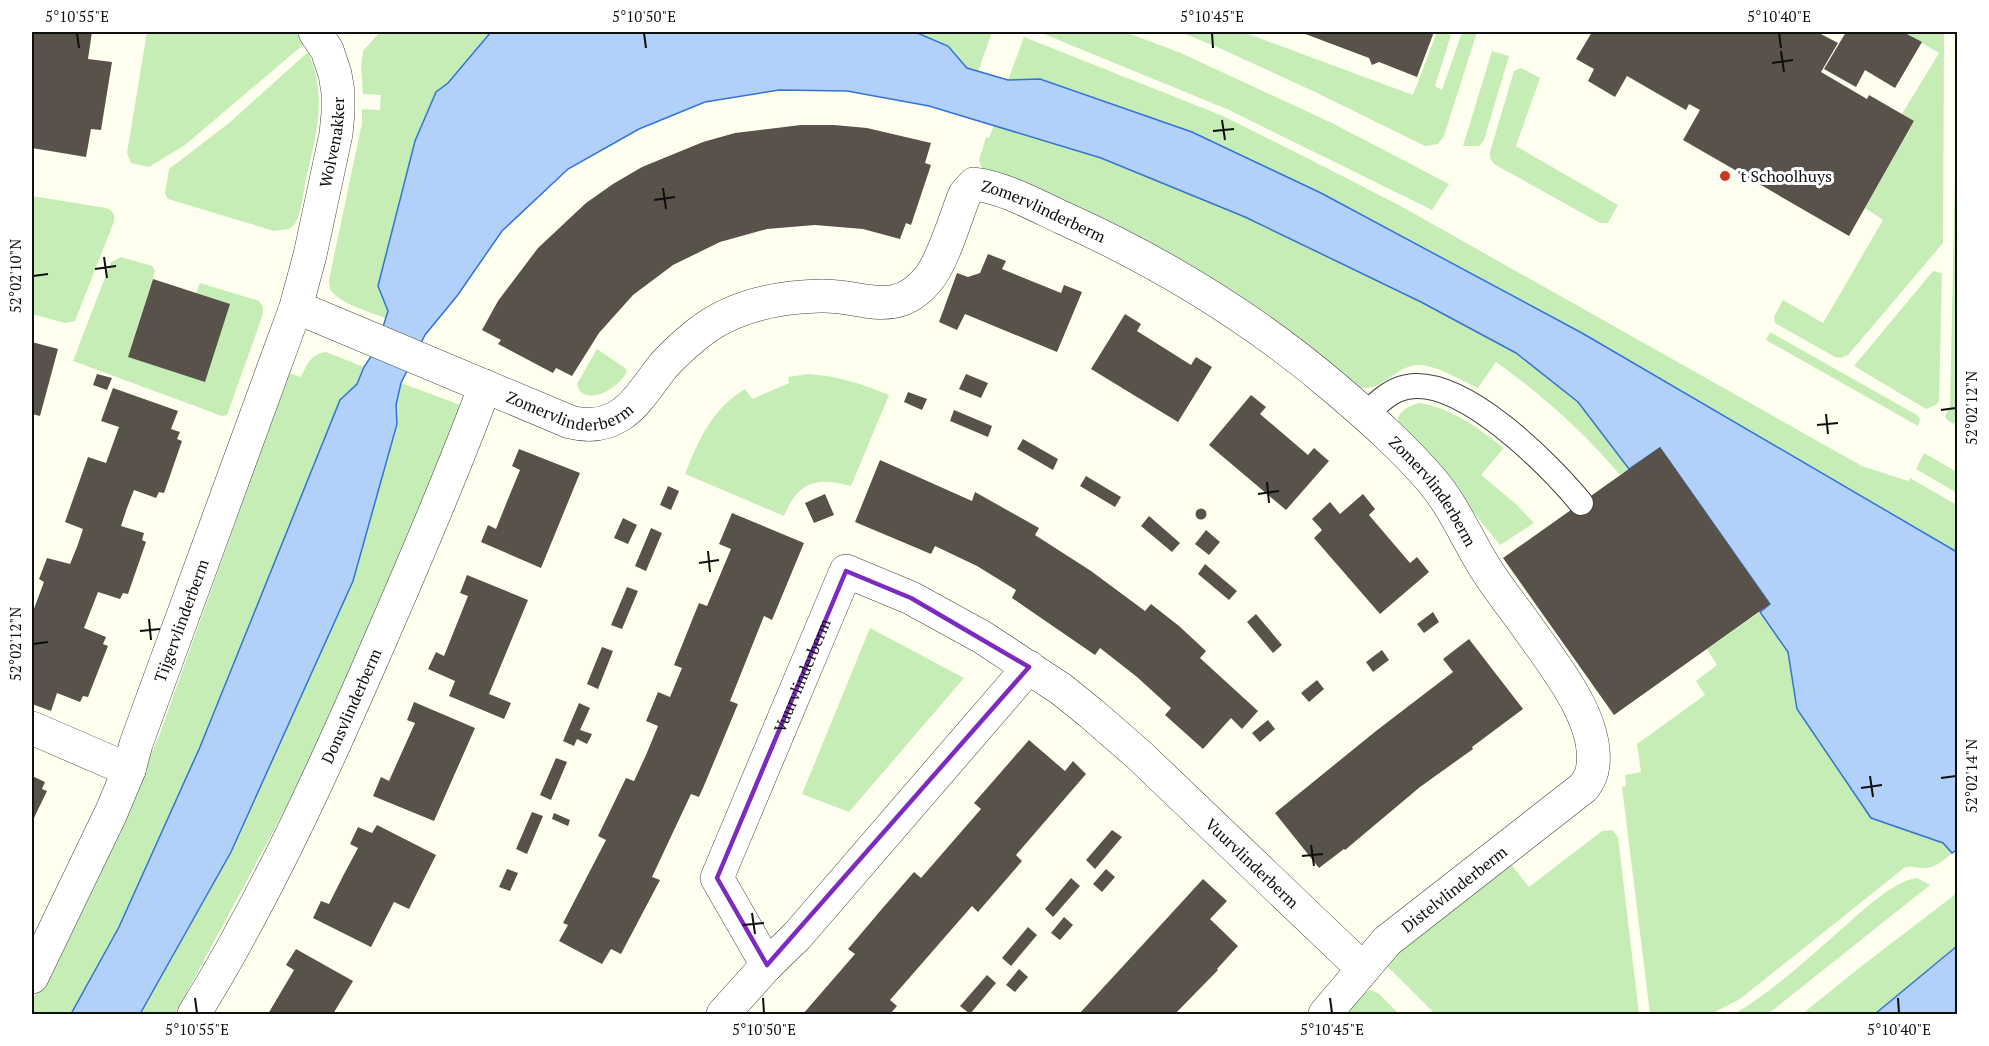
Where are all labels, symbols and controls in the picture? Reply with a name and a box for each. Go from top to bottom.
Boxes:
text: 5°10'55"E [45,6,109,26]
text: 5°10'50"E [612,6,676,26]
text: 5°10'45"E [1180,6,1244,26]
text: 5°10'40"E [1747,6,1811,26]
street label: Wolvenakker [314,96,349,189]
place label: 't Schoolhuys [1737,165,1832,187]
marker: 't Schoolhuys [1718,169,1732,183]
street label: Zomervlinderberm [979,174,1110,248]
text: 52°02'10"N [5,239,25,313]
text: 52°02'12"N [1961,371,1981,445]
street label: Zomervlinderberm [503,386,638,435]
street label: Zomervlinderberm [1384,431,1482,551]
street label: Tijgervlinderberm [149,556,214,685]
text: 52°02'12"N [5,607,25,681]
street label: Vuurvlinderberm [768,615,836,736]
street label: Donsvlinderberm [316,645,386,767]
text: 52°02'14"N [1961,739,1981,813]
street label: Vuurvlinderberm [1201,813,1304,913]
street label: Distelvlinderberm [1396,841,1512,937]
text: 5°10'55"E [165,1019,229,1039]
text: 5°10'50"E [732,1019,796,1039]
text: 5°10'45"E [1300,1019,1364,1039]
text: 5°10'40"E [1867,1019,1931,1039]

